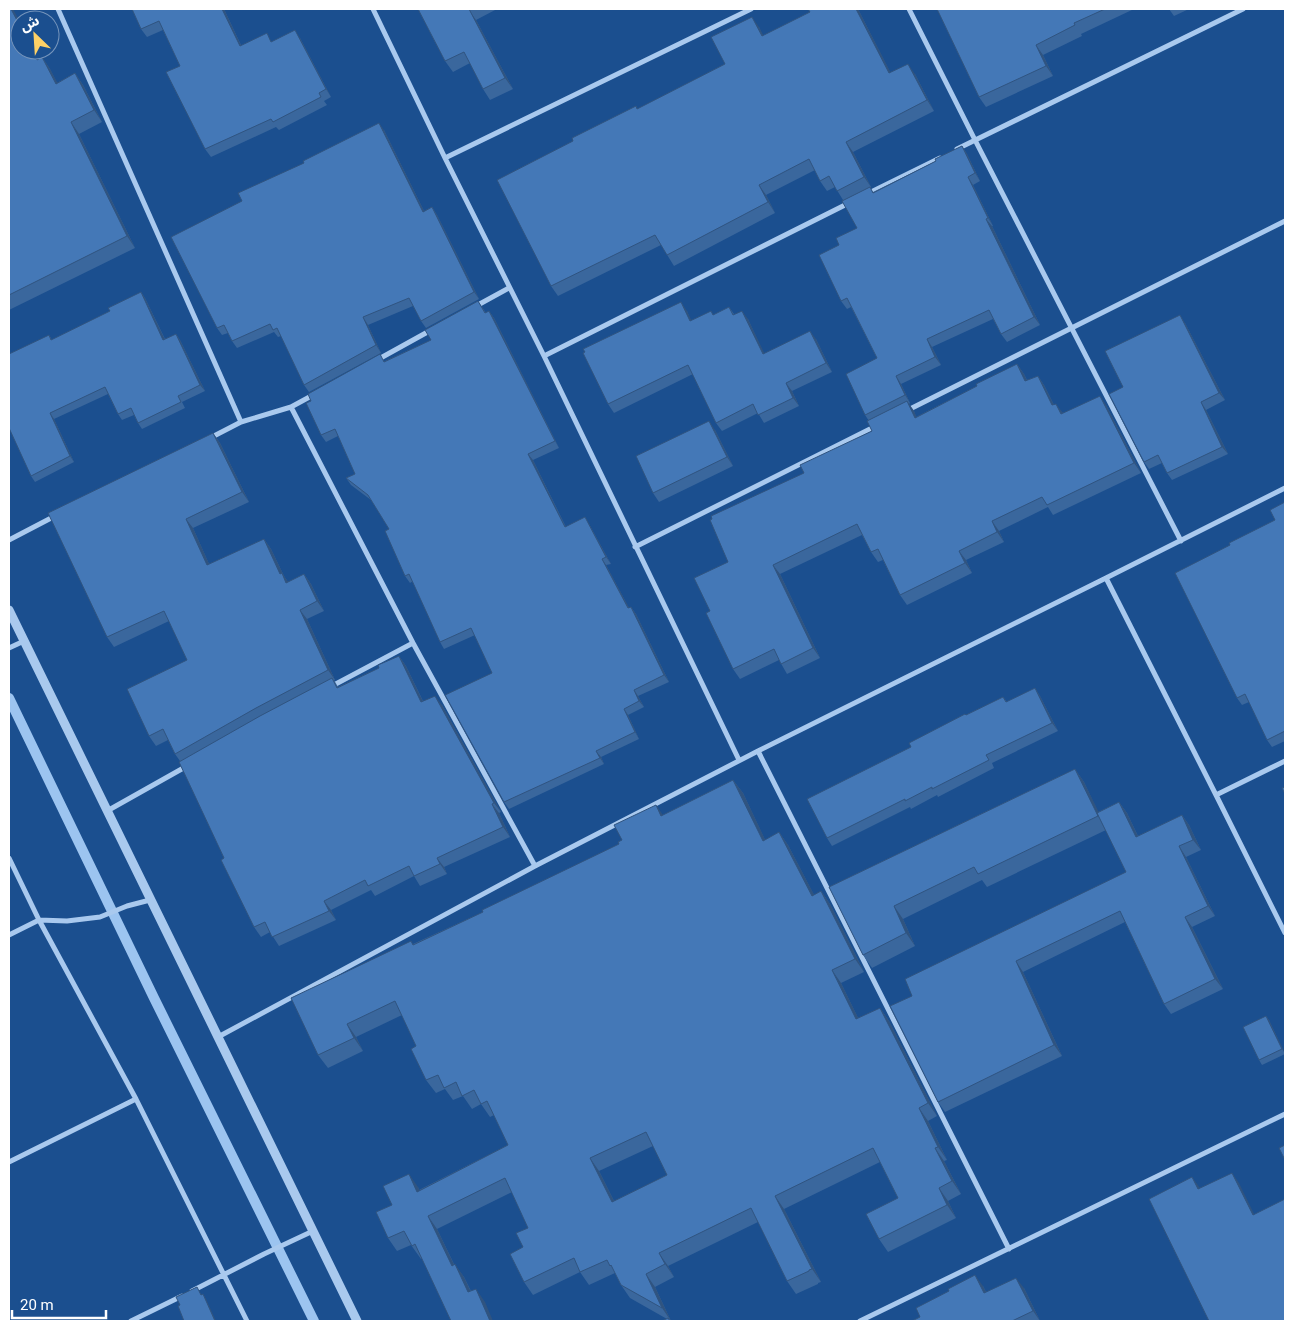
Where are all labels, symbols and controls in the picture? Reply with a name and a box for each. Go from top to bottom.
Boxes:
north arrow [10,10,60,60]
text: ش [17,12,42,35]
scale bar [12,1288,106,1320]
text: 20 m [20,1296,54,1314]

